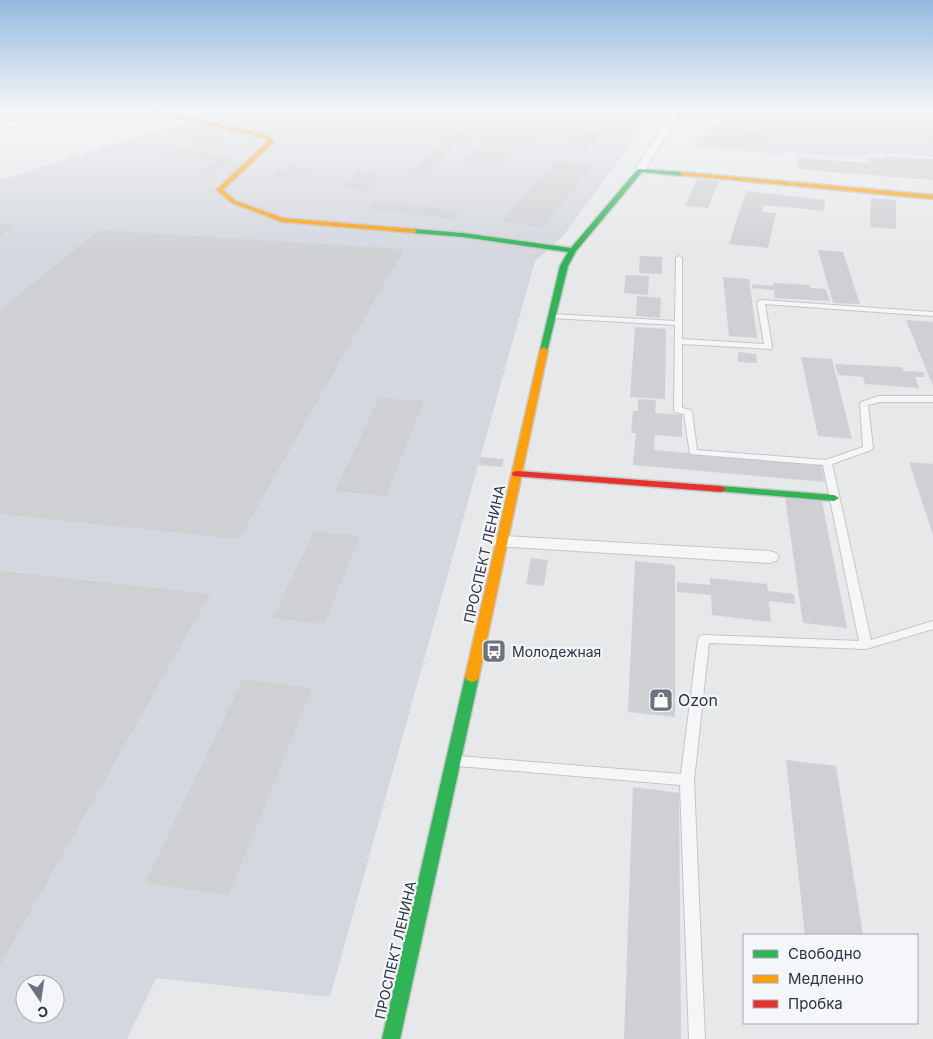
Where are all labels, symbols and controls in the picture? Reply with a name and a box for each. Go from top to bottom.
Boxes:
street label: ПРОСПЕКТ ЛЕНИНА [460,483,508,625]
bus stop icon: Молодежная [481,638,507,664]
place label: Молодежная [512,643,601,660]
shop icon: Ozon [648,687,674,713]
place label: Ozon [678,690,718,710]
street label: ПРОСПЕКТ ЛЕНИНА [371,879,419,1021]
legend [743,934,918,1024]
text: Свободно [788,944,862,963]
text: Медленно [788,969,864,988]
north arrow [15,974,65,1024]
text: Пробка [788,994,843,1013]
text: С [36,1003,50,1022]

